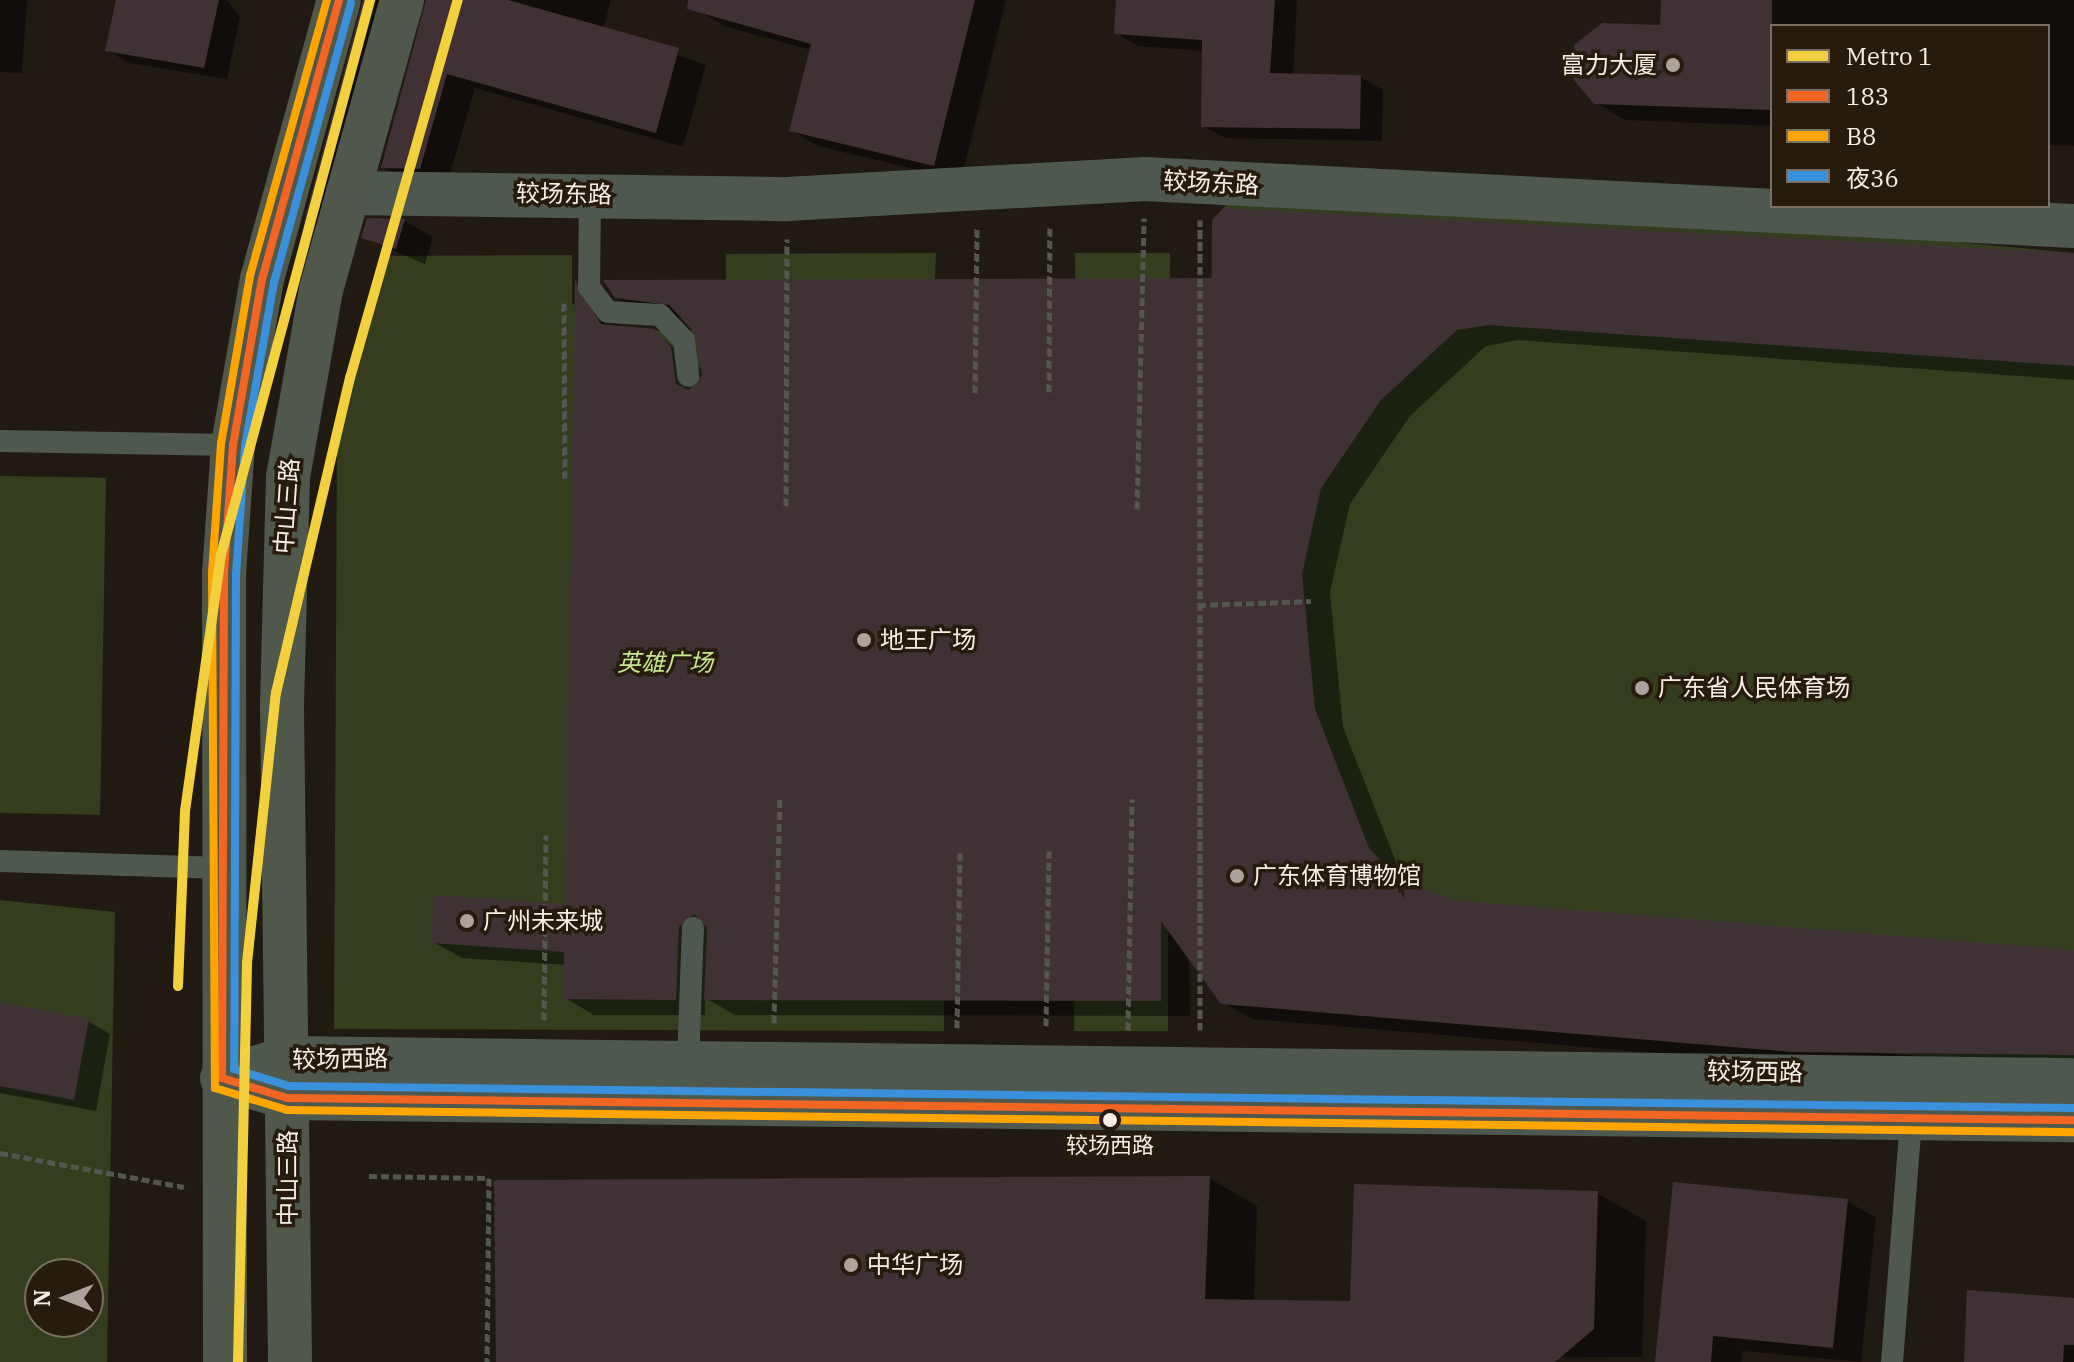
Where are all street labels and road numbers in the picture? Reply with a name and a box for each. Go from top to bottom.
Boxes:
street label: 较场东路 [1162,166,1260,200]
street label: 较场东路 [516,179,612,209]
street label: 中山三路 [269,457,305,555]
street label: 较场西路 [292,1044,388,1074]
street label: 较场西路 [1707,1057,1803,1087]
street label: 中山三路 [274,1130,302,1226]

